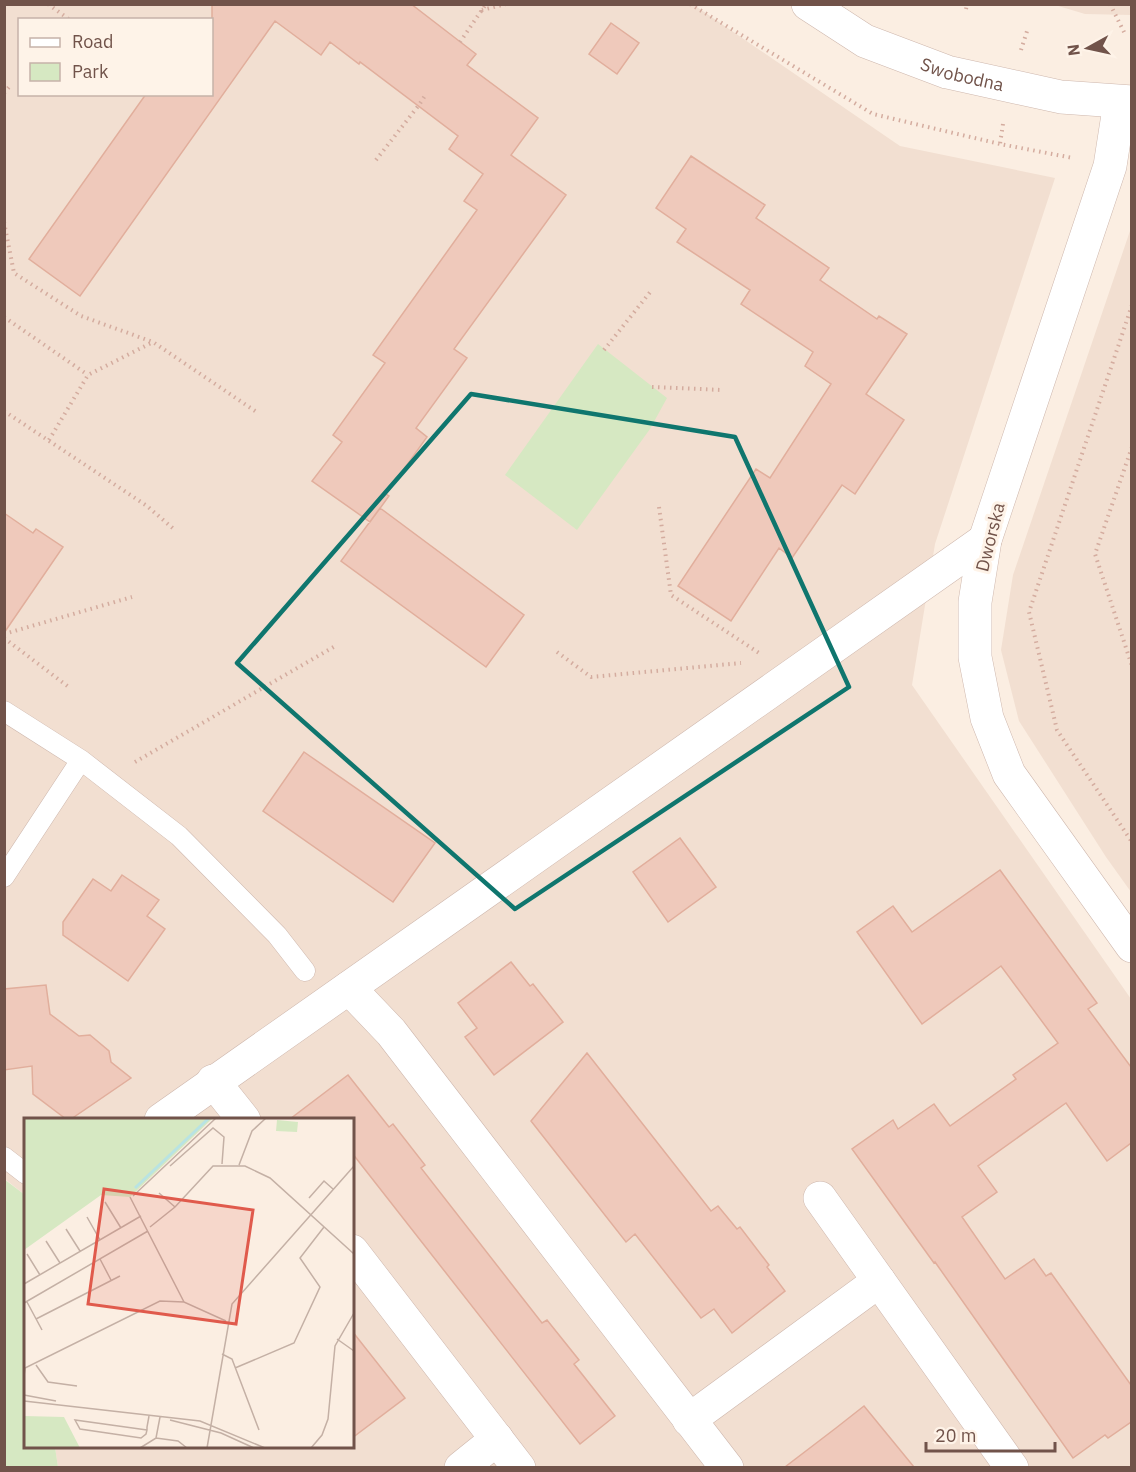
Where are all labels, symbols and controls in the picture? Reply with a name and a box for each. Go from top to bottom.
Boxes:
legend [18,18,213,96]
north arrow [1058,18,1118,78]
text: Road [72,30,113,53]
text: N [1062,43,1084,57]
street label: Swobodna [917,52,1006,96]
text: Park [72,60,109,83]
street label: Dworska [970,500,1010,574]
inset map [24,1118,354,1448]
scale bar [926,1415,1055,1453]
text: 20 m [935,1424,977,1447]

